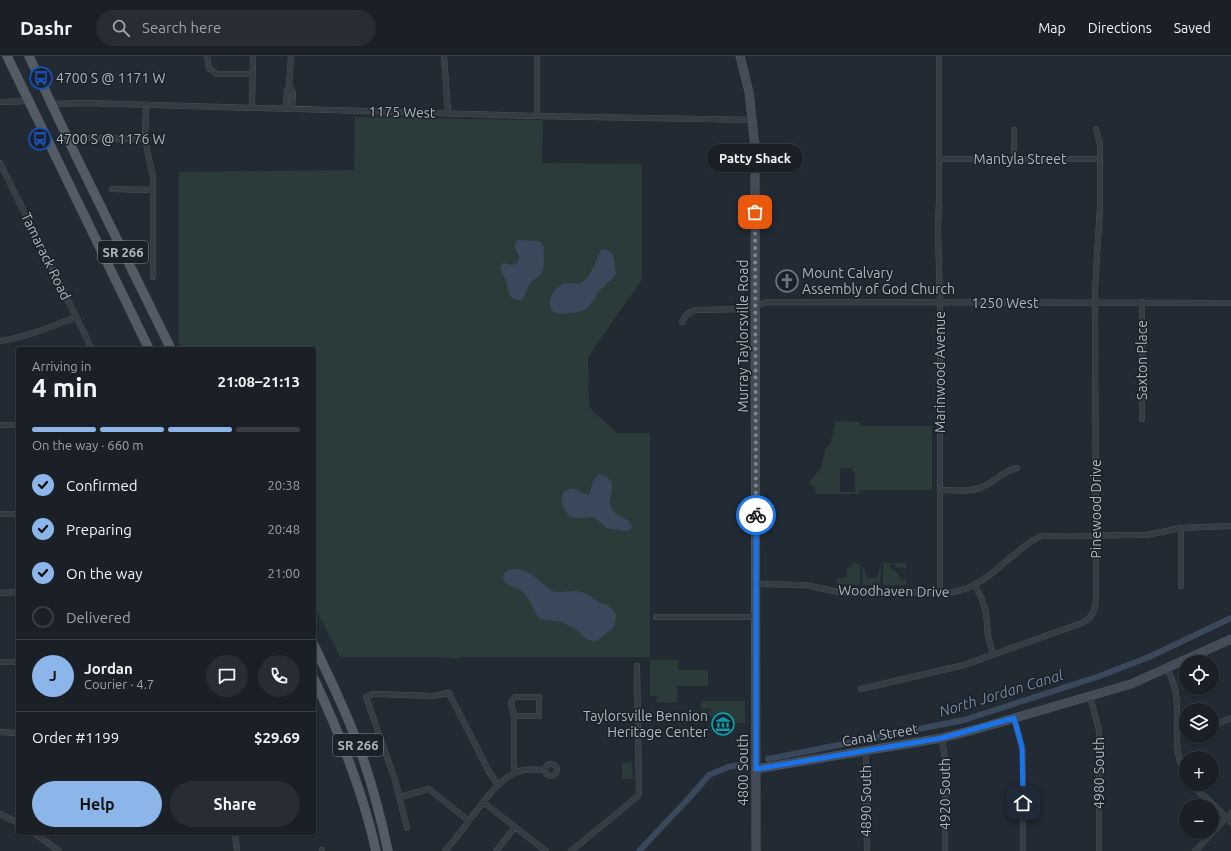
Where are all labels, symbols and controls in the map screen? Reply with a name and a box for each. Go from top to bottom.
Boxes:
search box [96,10,376,46]
text: Dashr [20,17,72,39]
icon: search [110,17,132,39]
text: Search here [142,19,221,36]
text: Map [1038,20,1066,36]
text: Directions [1088,20,1152,36]
text: Saved [1174,20,1211,36]
bus stop icon: 4700 S @ 1171 W [28,65,54,91]
place label: 4700 S @ 1171 W [56,70,166,86]
street label: 1175 West [368,103,436,121]
bus stop icon: 4700 S @ 1176 W [27,126,53,152]
place label: 4700 S @ 1176 W [56,131,166,147]
callout: Patty Shack [707,144,803,172]
text: Patty Shack [719,151,791,165]
street label: Mantyla Street [974,151,1067,167]
pin [738,195,772,229]
icon: bag [744,201,766,223]
street label: Tamarack Road [18,210,74,302]
road number: SR 266 [98,241,148,263]
street label: Murray Taylorsville Road [735,259,751,413]
place label: Mount Calvary Assembly of God Church [802,265,955,297]
church icon: Mount Calvary Assembly of God Church [774,268,800,294]
street label: 1250 West [972,295,1039,311]
street label: Marinwood Avenue [932,311,948,433]
street label: Saxton Place [1134,320,1150,400]
text: Arriving in [32,359,91,373]
text: 4 min [32,373,98,402]
text: 21:08–21:13 [217,373,300,390]
text: On the way · 660 m [32,438,144,452]
street label: Pinewood Drive [1088,459,1104,559]
icon: check [32,474,54,496]
text: Confirmed [66,477,138,494]
text: 20:38 [267,478,300,492]
courier [736,495,776,535]
icon: bike [745,504,767,526]
icon: check [32,518,54,540]
text: Preparing [66,521,132,538]
text: 20:48 [267,522,300,536]
icon: check [32,562,54,584]
text: On the way [66,565,142,582]
text: 21:00 [267,566,300,580]
street label: Woodhaven Drive [838,582,950,600]
text: Delivered [66,609,131,626]
button: chat [206,655,248,697]
button: phone [258,655,300,697]
map controls [1179,655,1219,839]
button: locate [1179,655,1219,695]
text: Jordan [84,660,133,677]
water label: North Jordan Canal [937,666,1066,720]
text: J [49,667,57,684]
text: Courier · 4.7 [84,677,154,691]
button: layers [1179,703,1219,743]
place label: Taylorsville Bennion Heritage Center [583,708,709,740]
museum icon: Taylorsville Bennion Heritage Center [710,711,736,737]
street label: Canal Street [841,720,920,750]
text: Order #1199 [32,729,119,746]
text: $29.69 [254,729,300,746]
road number: SR 266 [333,734,383,756]
street label: 4800 South [735,734,751,806]
street label: 4980 South [1091,737,1107,809]
button: + [1179,751,1219,791]
street label: 4920 South [937,758,953,830]
street label: 4890 South [858,765,874,837]
button: Help [32,781,162,827]
button: Share [170,781,300,827]
pin [1006,786,1040,820]
icon: home [1012,792,1034,814]
button: − [1179,799,1219,839]

